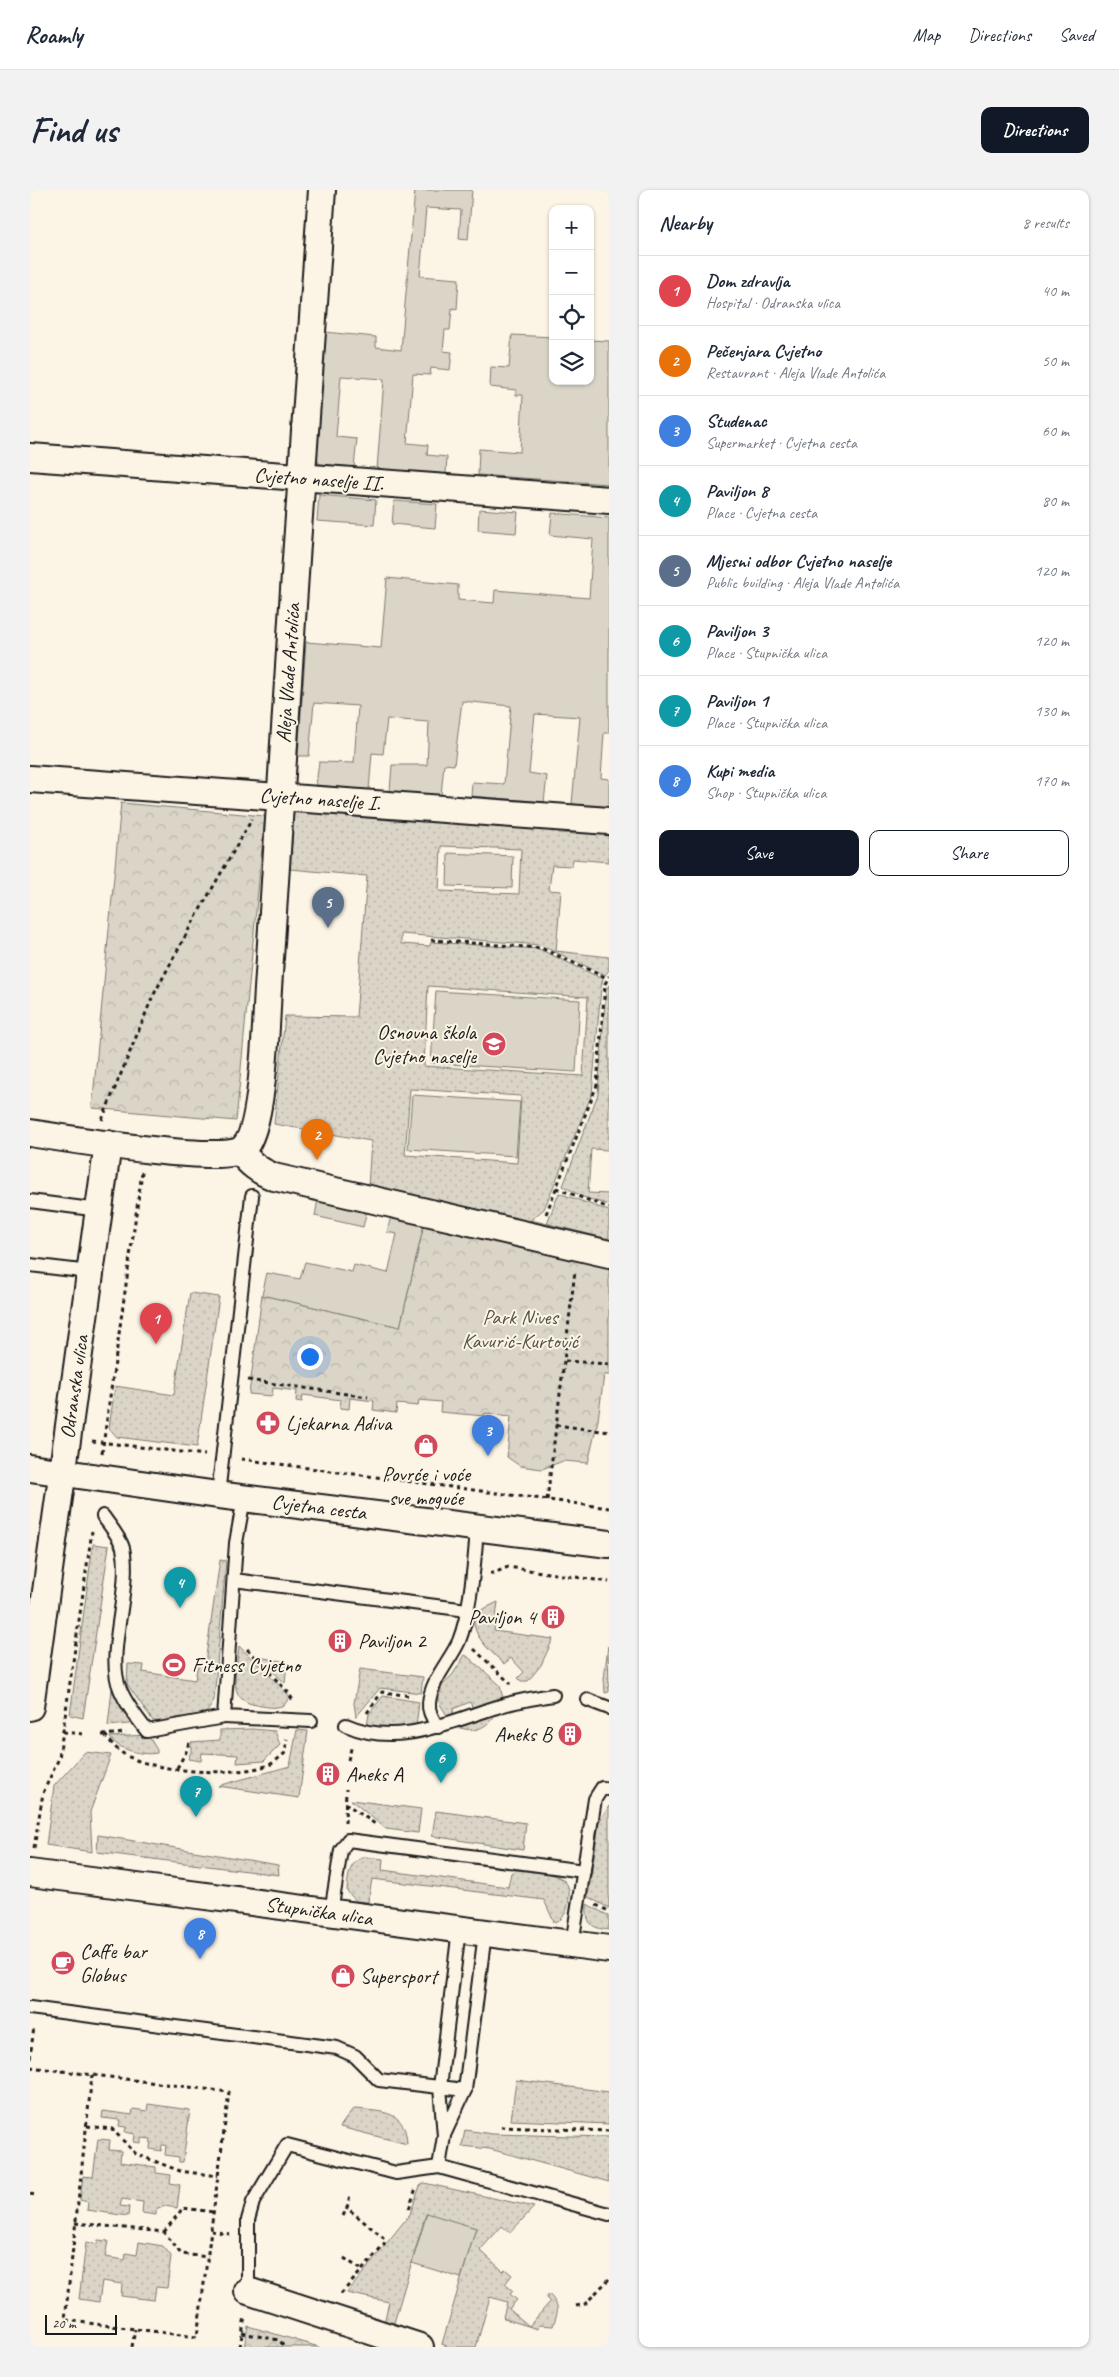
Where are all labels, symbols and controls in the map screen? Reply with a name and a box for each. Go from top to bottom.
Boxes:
text: Roamly [25,20,82,50]
text: Map [913,24,940,46]
text: Directions [968,24,1031,46]
text: Saved [1059,24,1094,46]
button: Directions [981,107,1089,153]
text: Find us [30,108,117,153]
map controls [549,205,594,385]
button: + [549,205,594,250]
text: Nearby [659,210,712,236]
text: 8 results [1022,213,1069,233]
button: − [549,250,594,295]
text: Dom zdravlja [706,269,790,293]
text: 1 [671,281,679,301]
text: 40 m [1042,281,1069,301]
text: Hospital · Odranska ulica [706,293,840,313]
button: locate [549,295,594,340]
text: Pečenjara Cvjetno [706,339,821,363]
button: layers [549,340,594,385]
text: 2 [671,351,679,371]
text: 50 m [1042,351,1069,371]
text: Restaurant · Aleja Vlade Antolića [706,363,885,383]
text: Studenac [706,409,767,433]
text: 3 [671,421,679,441]
text: 60 m [1042,421,1069,441]
text: Supermarket · Cvjetna cesta [706,433,857,453]
street label: Cvjetno naselje II. [253,462,385,497]
text: Paviljon 8 [706,479,768,503]
text: 4 [671,491,679,511]
text: 80 m [1042,491,1069,511]
text: Place · Cvjetna cesta [706,503,817,523]
text: Mjesni odbor Cvjetno naselje [706,549,891,573]
text: 5 [672,561,678,581]
text: 120 m [1035,561,1069,581]
text: Public building · Aleja Vlade Antolića [706,573,899,593]
street label: Aleja Vlade Antolića [270,601,306,744]
text: Paviljon 3 [706,619,768,643]
text: 6 [671,631,679,651]
text: 120 m [1035,631,1069,651]
text: Place · Stupnička ulica [706,643,827,663]
text: Paviljon 1 [706,689,768,713]
text: 7 [671,701,679,721]
text: 130 m [1035,701,1069,721]
text: Place · Stupnička ulica [706,713,827,733]
text: Kupi media [706,759,774,783]
text: 8 [671,771,679,791]
text: 170 m [1035,771,1069,791]
street label: Cvjetno naselje I. [259,782,382,816]
text: Shop · Stupnička ulica [706,783,826,803]
button: Save [659,830,859,876]
button: Share [869,830,1069,876]
pin: 5 [312,887,344,928]
place label: Osnovna škola Cvjetno naselje [373,1019,478,1069]
school or university icon: Osnovna škola Cvjetno naselje [481,1031,507,1057]
pin: 2 [301,1119,333,1160]
pin: 1 [140,1303,172,1344]
park label: Park Nives Kavurić-Kurtović [462,1304,581,1354]
street label: Odranska ulica [54,1332,94,1440]
your location [297,1344,323,1370]
pharmacy icon: Ljekarna Adiva [255,1410,281,1436]
place label: Ljekarna Adiva [286,1410,393,1436]
pin: 3 [472,1415,504,1456]
shop icon: Povrće i voće sve moguće [413,1433,439,1459]
place label: Povrće i voće sve moguće [382,1461,472,1511]
street label: Cvjetna cesta [270,1488,370,1526]
pin: 4 [164,1567,196,1608]
place label: Paviljon 4 [468,1604,539,1630]
building icon: Paviljon 4 [540,1604,566,1630]
building icon: Paviljon 2 [327,1628,353,1654]
place label: Paviljon 2 [358,1628,427,1654]
sports icon: Fitness Cvjetno [161,1652,187,1678]
place label: Fitness Cvjetno [192,1652,303,1678]
place label: Aneks B [495,1721,554,1747]
building icon: Aneks B [557,1721,583,1747]
pin: 6 [425,1742,457,1783]
building icon: Aneks A [315,1761,341,1787]
place label: Aneks A [346,1761,404,1787]
pin: 7 [180,1776,212,1817]
street label: Stupnička ulica [264,1891,376,1932]
pin: 8 [184,1918,216,1959]
place label: Caffe bar Globus [80,1938,148,1988]
cafe icon: Caffe bar Globus [50,1950,76,1976]
shop icon: Supersport [330,1963,356,1989]
place label: Supersport [360,1963,440,1989]
scale bar [45,2312,118,2335]
text: 20 m [52,2315,76,2332]

